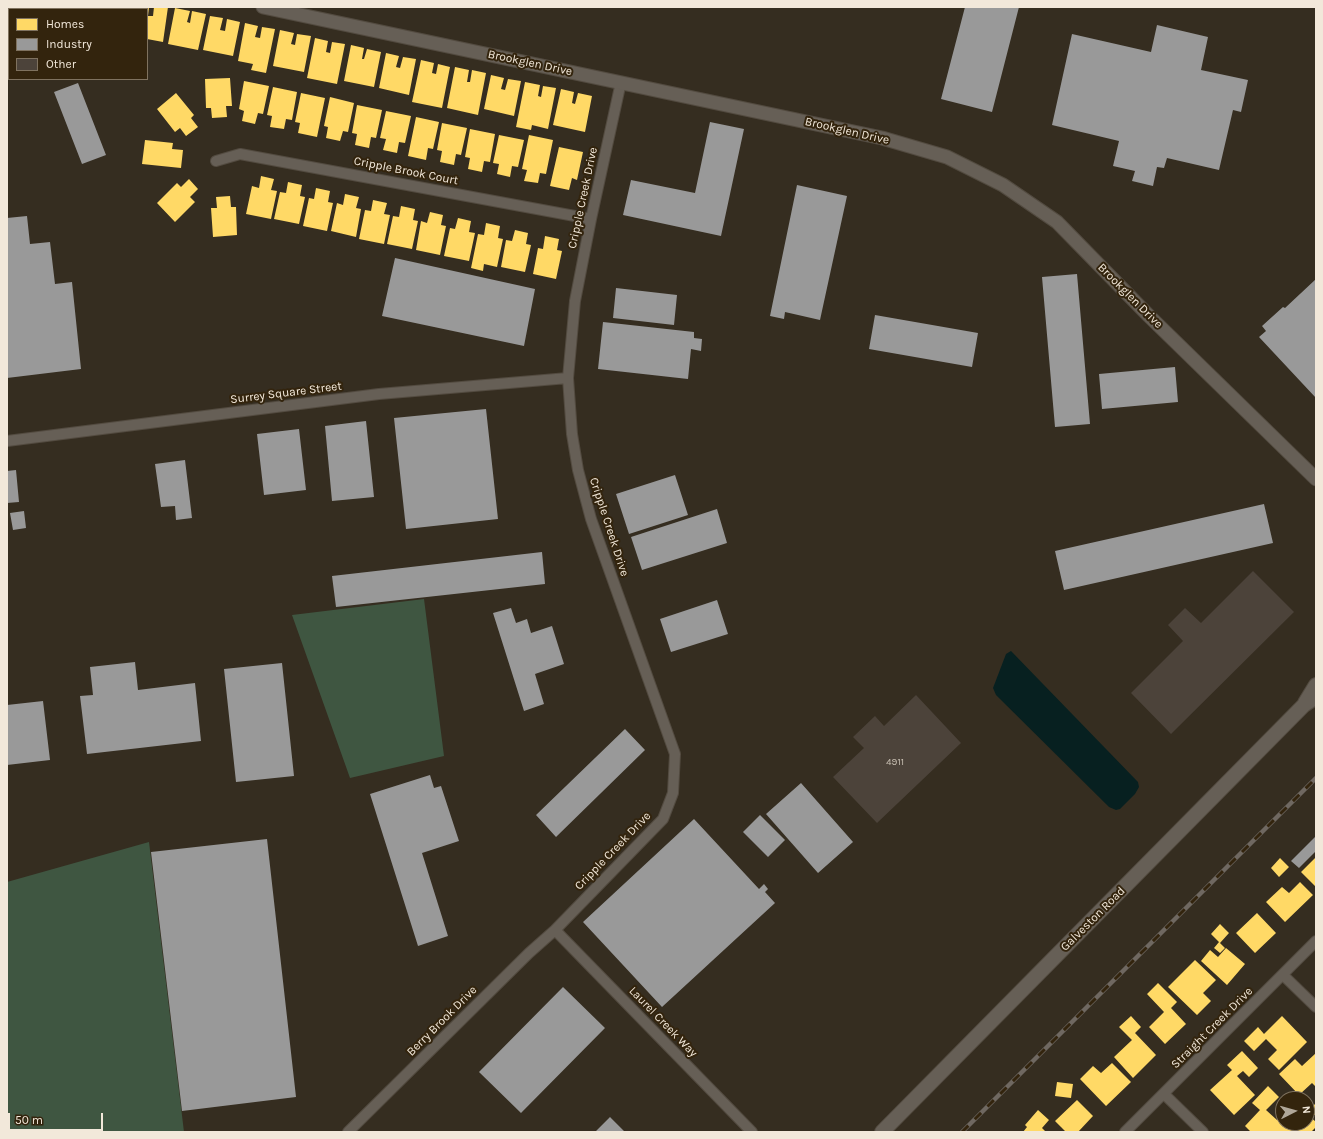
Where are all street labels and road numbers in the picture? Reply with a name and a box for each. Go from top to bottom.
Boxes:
street label: Brookglen Drive [486,47,574,79]
street label: Brookglen Drive [803,114,891,148]
street label: Cripple Creek Drive [565,146,601,250]
street label: Cripple Brook Court [352,154,460,188]
street label: Brookglen Drive [1094,260,1166,332]
street label: Surrey Square Street [229,379,343,407]
street label: Cripple Creek Drive [586,476,632,578]
street label: Cripple Creek Drive [572,809,654,893]
street label: Galveston Road [1058,884,1128,954]
street label: Berry Brook Drive [404,983,480,1059]
street label: Laurel Creek Way [626,984,700,1060]
street label: Straight Creek Drive [1168,984,1256,1072]

